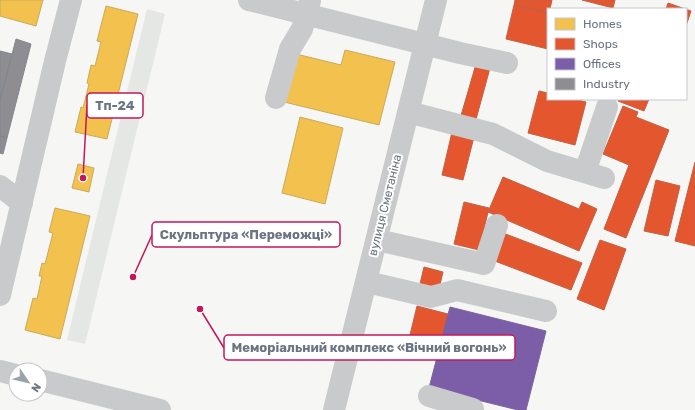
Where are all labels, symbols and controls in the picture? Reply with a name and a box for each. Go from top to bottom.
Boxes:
legend [547,8,687,100]
text: Homes [583,17,622,31]
text: Shops [583,37,618,51]
text: Offices [583,57,621,71]
text: Industry [583,77,630,91]
callout: Тп-24 [87,93,143,118]
text: Тп-24 [95,98,135,113]
street label: вулиця Сметаніна [366,153,404,257]
callout: Скульптура «Переможці» [152,222,340,247]
text: Скульптура «Переможці» [160,227,332,242]
callout: Меморіальний комплекс «Вічний вогонь» [224,335,515,360]
text: Меморіальний комплекс «Вічний вогонь» [231,340,507,355]
north arrow [8,362,48,402]
text: N [28,380,43,394]

